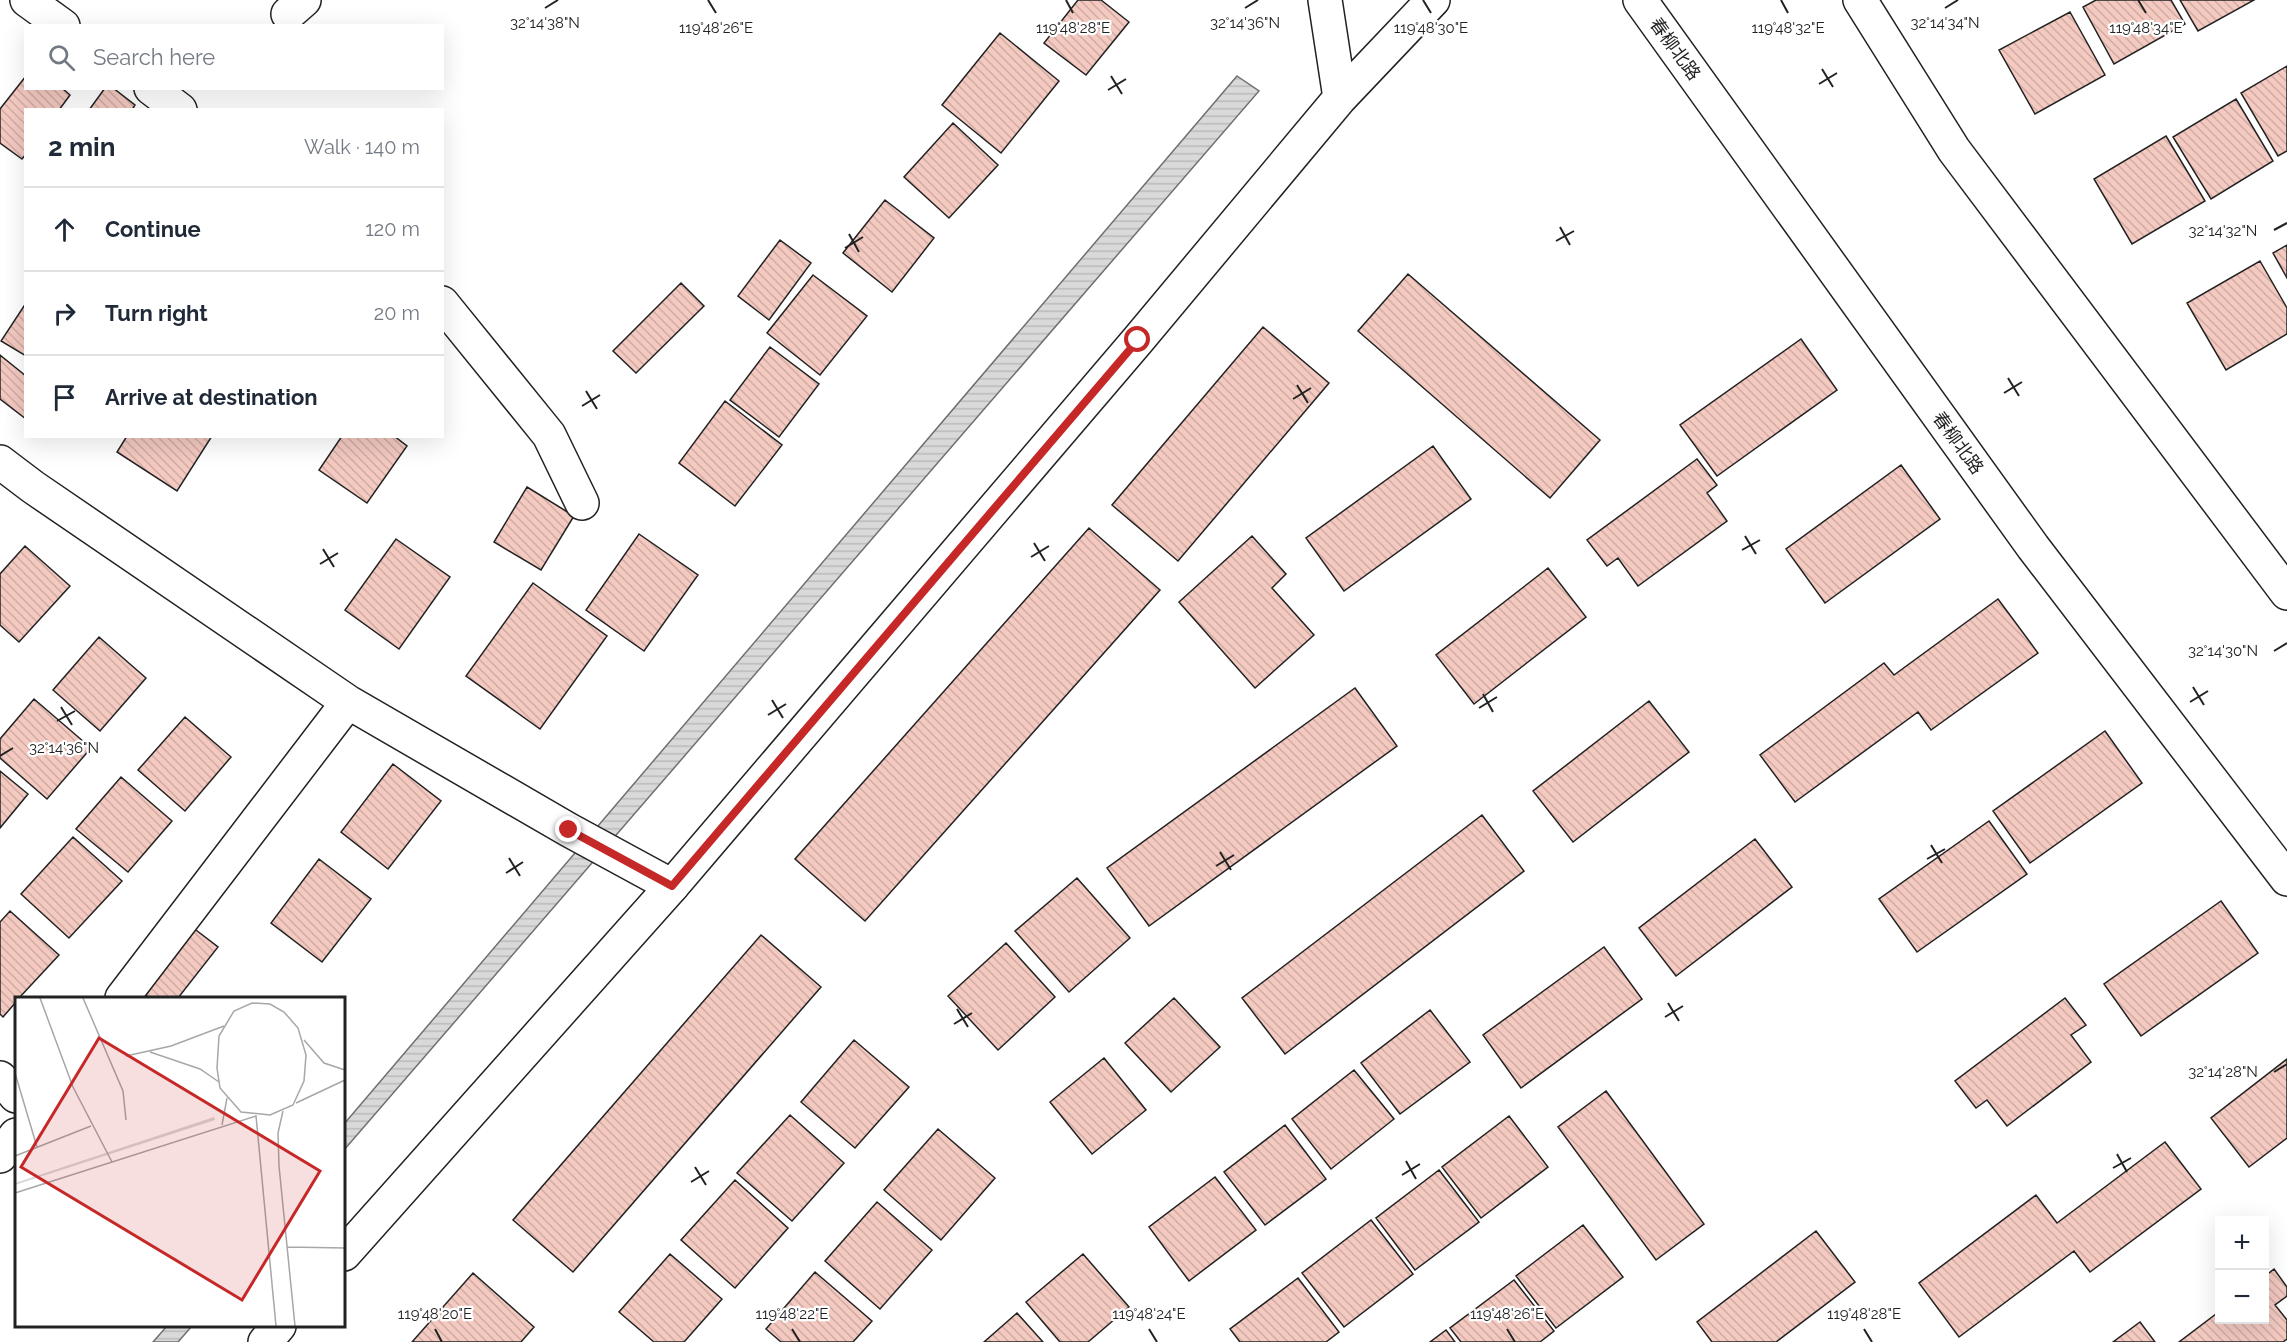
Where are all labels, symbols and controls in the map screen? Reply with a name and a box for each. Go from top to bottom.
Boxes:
street label: 春柳北路 [1646,13,1705,84]
text: 32°14'38"N [510,14,580,32]
text: 32°14'36"N [1210,14,1280,32]
text: 32°14'34"N [1910,14,1980,32]
text: 119°48'26"E [679,19,753,37]
text: 119°48'28"E [1036,19,1110,37]
text: 119°48'30"E [1394,19,1468,37]
text: 119°48'32"E [1751,19,1825,37]
text: 119°48'34"E [2109,19,2183,37]
search box [24,24,444,90]
icon: search [45,41,78,74]
text: Search here [93,44,215,70]
text: 2 min [48,132,115,162]
text: Walk · 140 m [304,135,420,159]
icon: ahead [48,213,81,246]
text: Continue [105,216,201,242]
text: 120 m [365,217,420,241]
text: 32°14'32"N [2189,222,2257,240]
icon: right [48,297,81,330]
text: Turn right [105,300,208,326]
text: 20 m [374,301,420,325]
route start [1124,326,1150,352]
icon: arrive [48,381,81,414]
text: Arrive at destination [105,384,318,410]
street label: 春柳北路 [1929,407,1988,478]
text: 32°14'30"N [2188,642,2258,660]
text: 32°14'36"N [29,739,99,757]
route end [555,816,581,842]
inset map [15,997,345,1327]
text: 32°14'28"N [2188,1063,2258,1081]
map controls [2215,1216,2269,1324]
button: + [2215,1216,2269,1270]
button: − [2215,1270,2269,1324]
text: 119°48'20"E [398,1305,472,1323]
text: 119°48'22"E [756,1305,828,1323]
text: 119°48'24"E [1112,1305,1186,1323]
text: 119°48'26"E [1470,1305,1544,1323]
text: 119°48'28"E [1827,1305,1901,1323]

